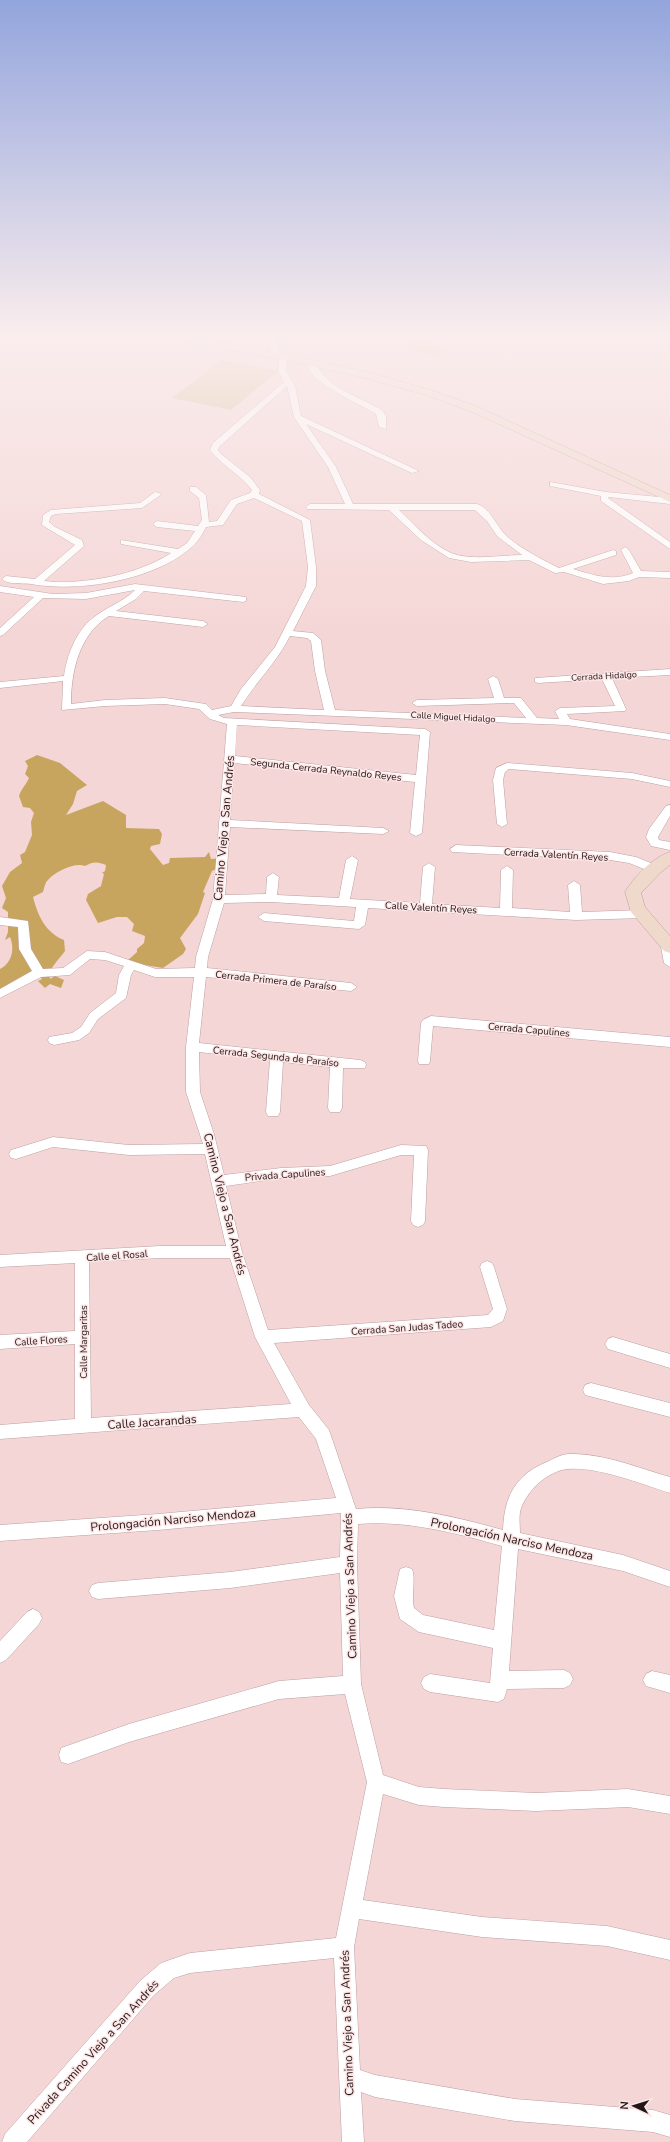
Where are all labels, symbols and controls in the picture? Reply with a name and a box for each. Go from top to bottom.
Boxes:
street label: Cerrada Hidalgo [571,668,637,684]
street label: Calle Miguel Hidalgo [410,709,496,725]
street label: Camino Viejo a San Andrés [210,754,238,901]
street label: Segunda Cerrada Reynaldo Reyes [250,755,402,785]
street label: Cerrada Valentín Reyes [503,845,609,865]
street label: Calle Valentín Reyes [385,899,478,917]
street label: Cerrada Primera de Paraíso [215,968,338,994]
street label: Cerrada Capulines [487,1019,571,1041]
street label: Cerrada Segunda de Paraíso [212,1043,340,1071]
street label: Camino Viejo a San Andrés [200,1131,250,1277]
street label: Privada Capulines [244,1165,326,1185]
street label: Calle el Rosal [86,1247,148,1265]
street label: Calle Margaritas [77,1305,91,1379]
street label: Cerrada San Judas Tadeo [351,1317,464,1339]
street label: Calle Flores [14,1332,68,1350]
street label: Calle Jacarandas [107,1411,197,1433]
street label: Prolongación Narciso Mendoza [90,1505,256,1535]
street label: Camino Viejo a San Andrés [339,1513,361,1659]
street label: Prolongación Narciso Mendoza [429,1514,595,1564]
street label: Camino Viejo a San Andrés [336,1950,358,2096]
street label: Privada Camino Viejo a San Andrés [24,1976,162,2128]
north arrow [614,2086,654,2126]
text: N [617,2101,632,2110]

